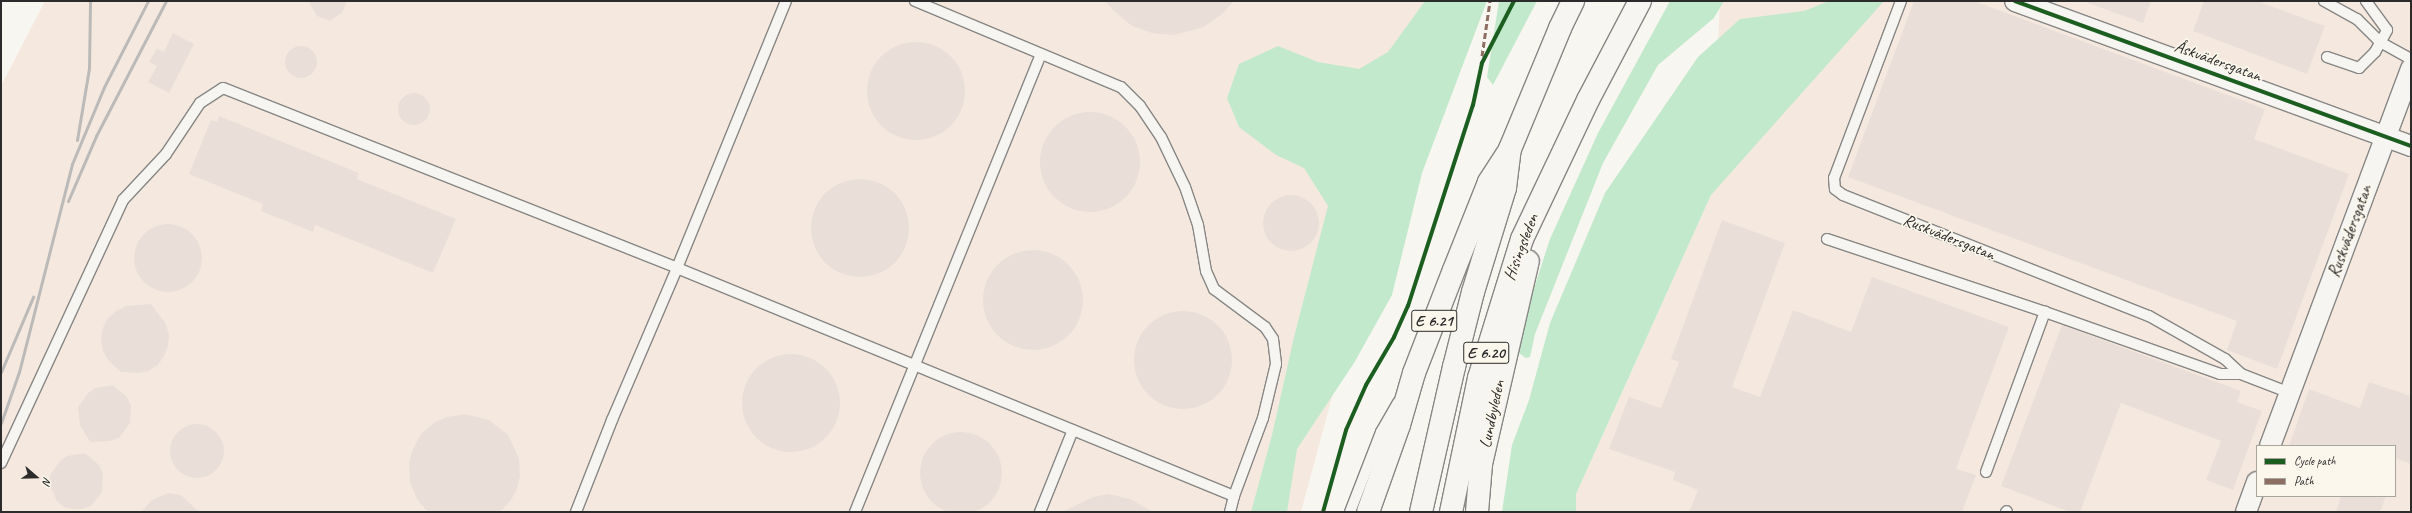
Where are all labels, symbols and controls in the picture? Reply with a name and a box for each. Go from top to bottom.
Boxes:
street label: Åskvädersgatan [2172,36,2264,86]
street label: Ruskvädersgatan [2324,182,2376,280]
street label: Ruskvädersgatan [1900,209,1998,265]
street label: Hisingsleden [1499,211,1543,283]
road number: E 6.21 [1411,307,1457,335]
road number: E 6.20 [1463,339,1509,367]
street label: Lundbyleden [1475,378,1509,450]
legend [2256,445,2396,497]
text: Cycle path [2294,453,2336,469]
north arrow [16,457,56,497]
text: Path [2294,473,2314,489]
text: N [40,476,55,487]

